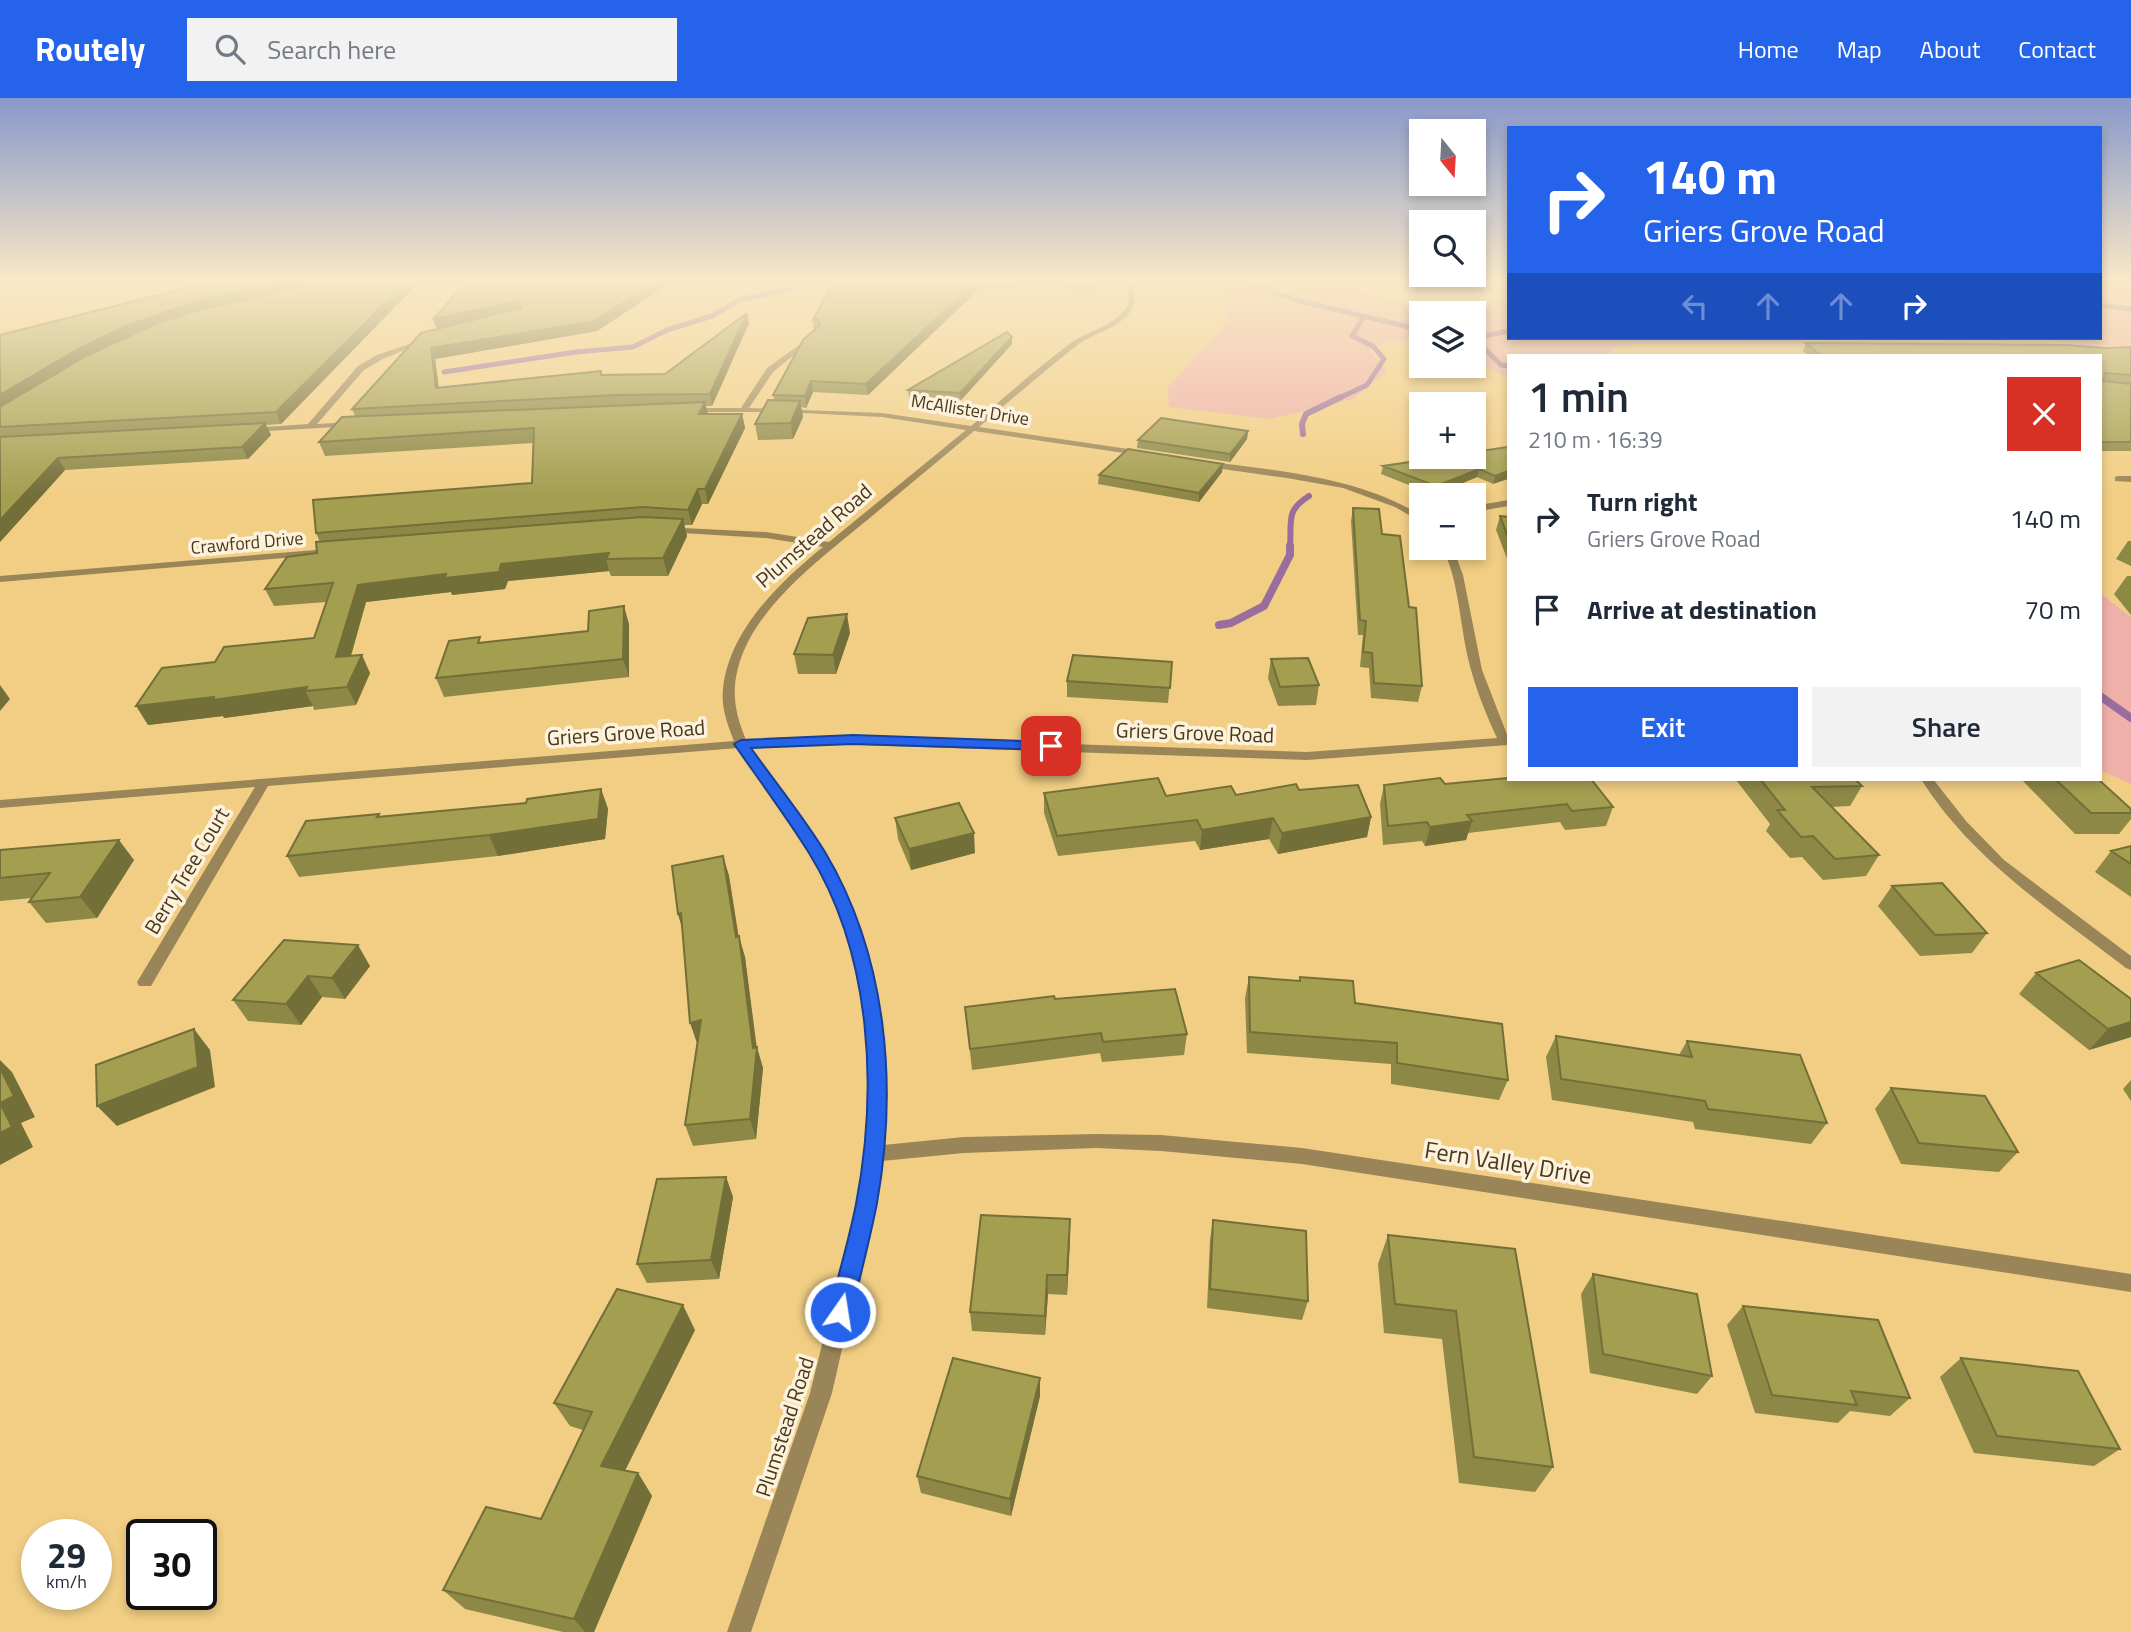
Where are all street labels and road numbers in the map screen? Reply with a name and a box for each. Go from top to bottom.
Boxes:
street label: McAllister Drive [909,387,1031,432]
street label: Plumstead Road [748,475,879,595]
street label: Crawford Drive [190,524,304,561]
street label: Griers Grove Road [546,711,706,753]
street label: Griers Grove Road [1115,713,1275,751]
street label: Berry Tree Court [136,800,237,940]
street label: Fern Valley Drive [1422,1131,1594,1193]
street label: Plumstead Road [746,1353,822,1501]

